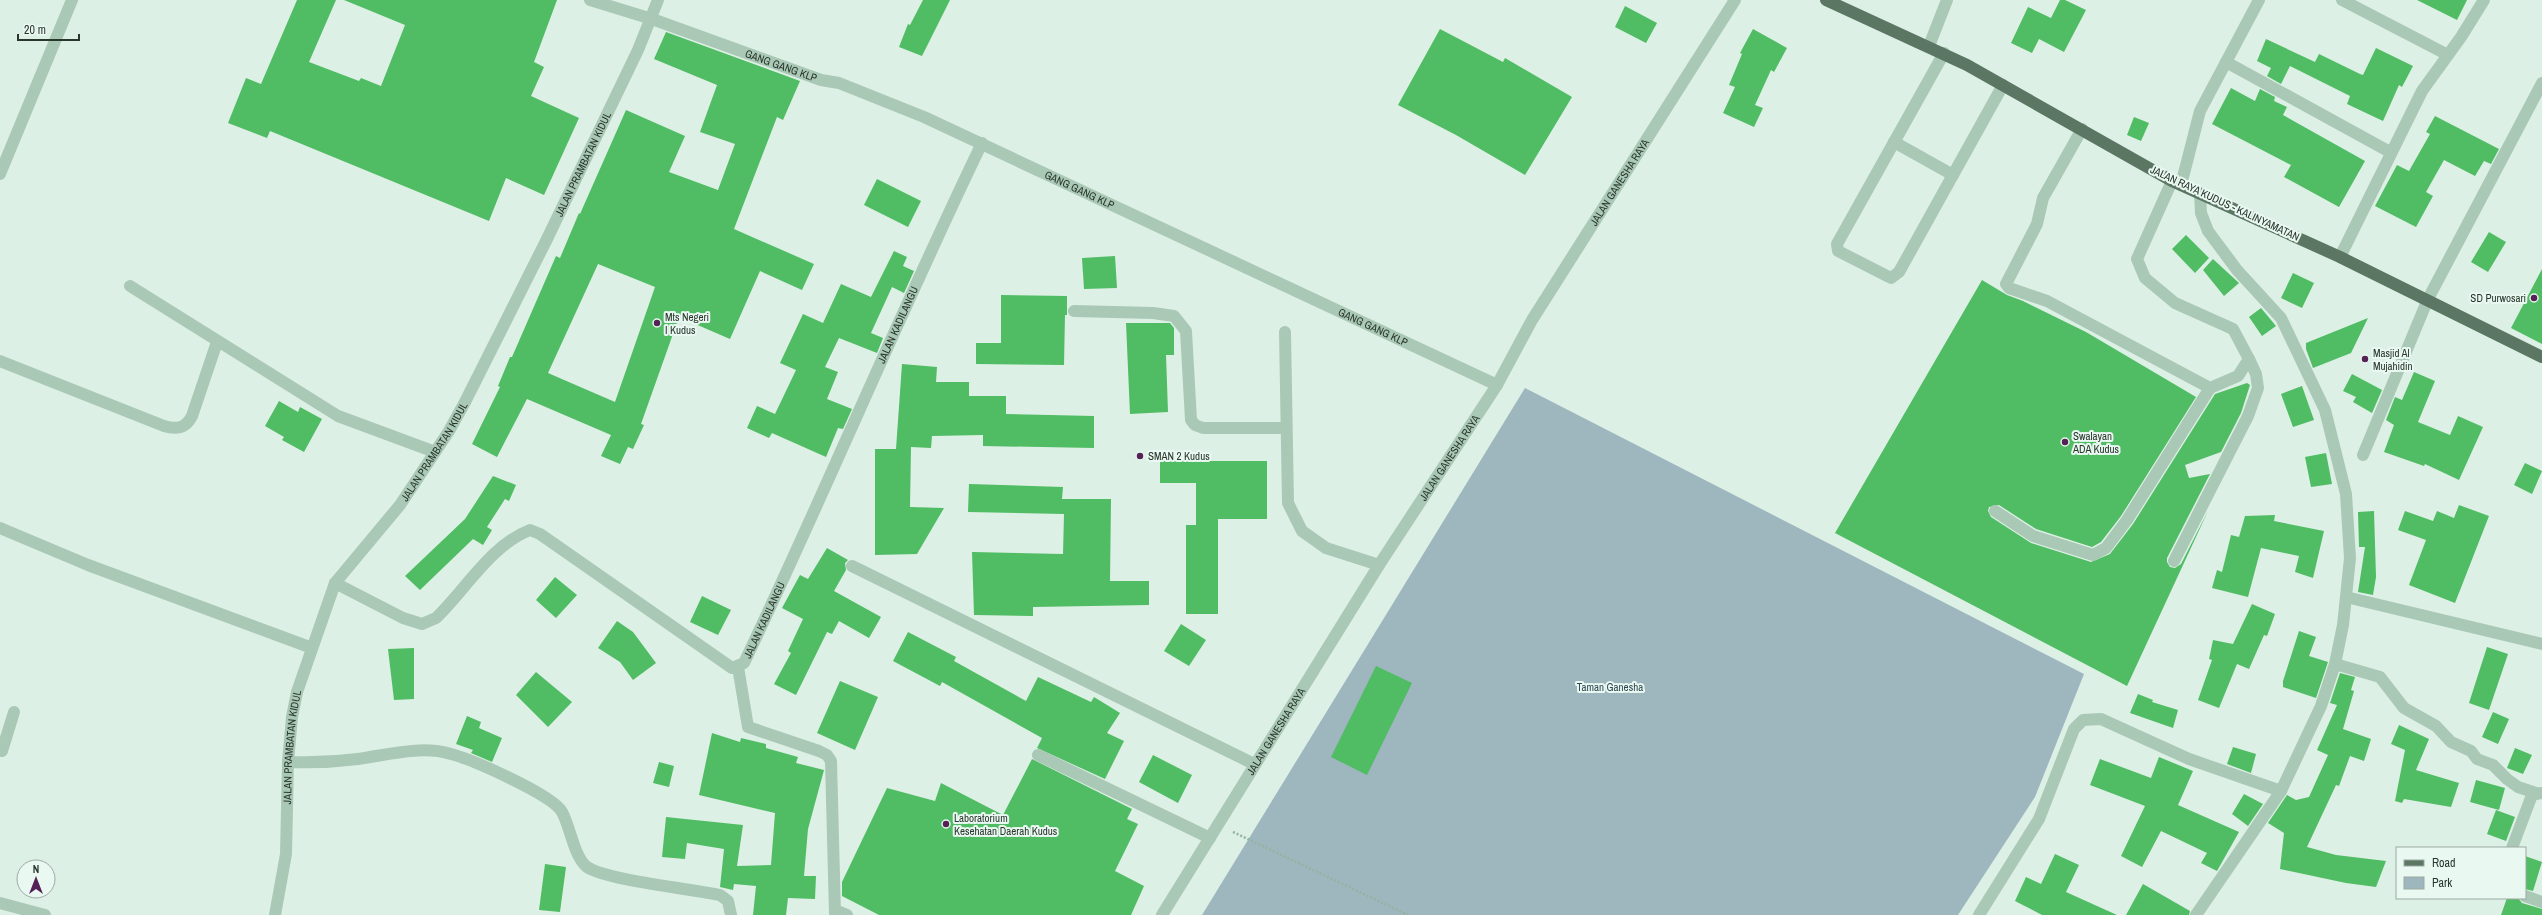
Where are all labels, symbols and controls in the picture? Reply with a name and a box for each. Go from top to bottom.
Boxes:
scale bar [18,16,79,42]
text: 20 m [24,22,46,38]
street label: GANG GANG KLP [743,46,819,85]
street label: JALAN PRAMBATAN KIDUL [552,110,614,219]
street label: JALAN GANESHA RAYA [1587,135,1653,228]
street label: JALAN RAYA KUDUS - KALINYAMATAN [2148,162,2302,244]
street label: GANG GANG KLP [1042,167,1117,212]
street label: JALAN KADILANGU [874,284,921,365]
place label: SD Purwosari [2470,291,2526,305]
marker: SD Purwosari [2529,293,2539,303]
street label: GANG GANG KLP [1336,305,1410,349]
place label: Mts Negeri I Kudus [665,310,709,337]
marker: Mts Negeri I Kudus [652,318,662,328]
place label: Masjid Al Mujahidin [2373,346,2413,373]
marker: Masjid Al Mujahidin [2360,354,2370,364]
street label: JALAN PRAMBATAN KIDUL [397,400,471,504]
street label: JALAN GANESHA RAYA [1416,411,1483,503]
place label: Swalayan ADA Kudus [2072,429,2120,456]
marker: Swalayan ADA Kudus [2060,437,2070,447]
place label: SMAN 2 Kudus [1148,449,1210,463]
marker: SMAN 2 Kudus [1135,451,1145,461]
street label: JALAN KADILANGU [740,579,788,660]
park label: Taman Ganesha [1577,680,1643,694]
street label: JALAN GANESHA RAYA [1243,684,1309,778]
street label: JALAN PRAMBATAN KIDUL [280,689,304,804]
place label: Laboratorium Kesehatan Daerah Kudus [954,811,1058,838]
marker: Laboratorium Kesehatan Daerah Kudus [941,819,951,829]
legend [2396,847,2526,899]
text: Road [2432,855,2456,871]
north arrow [16,859,56,899]
text: N [33,862,39,876]
text: Park [2432,875,2452,891]

